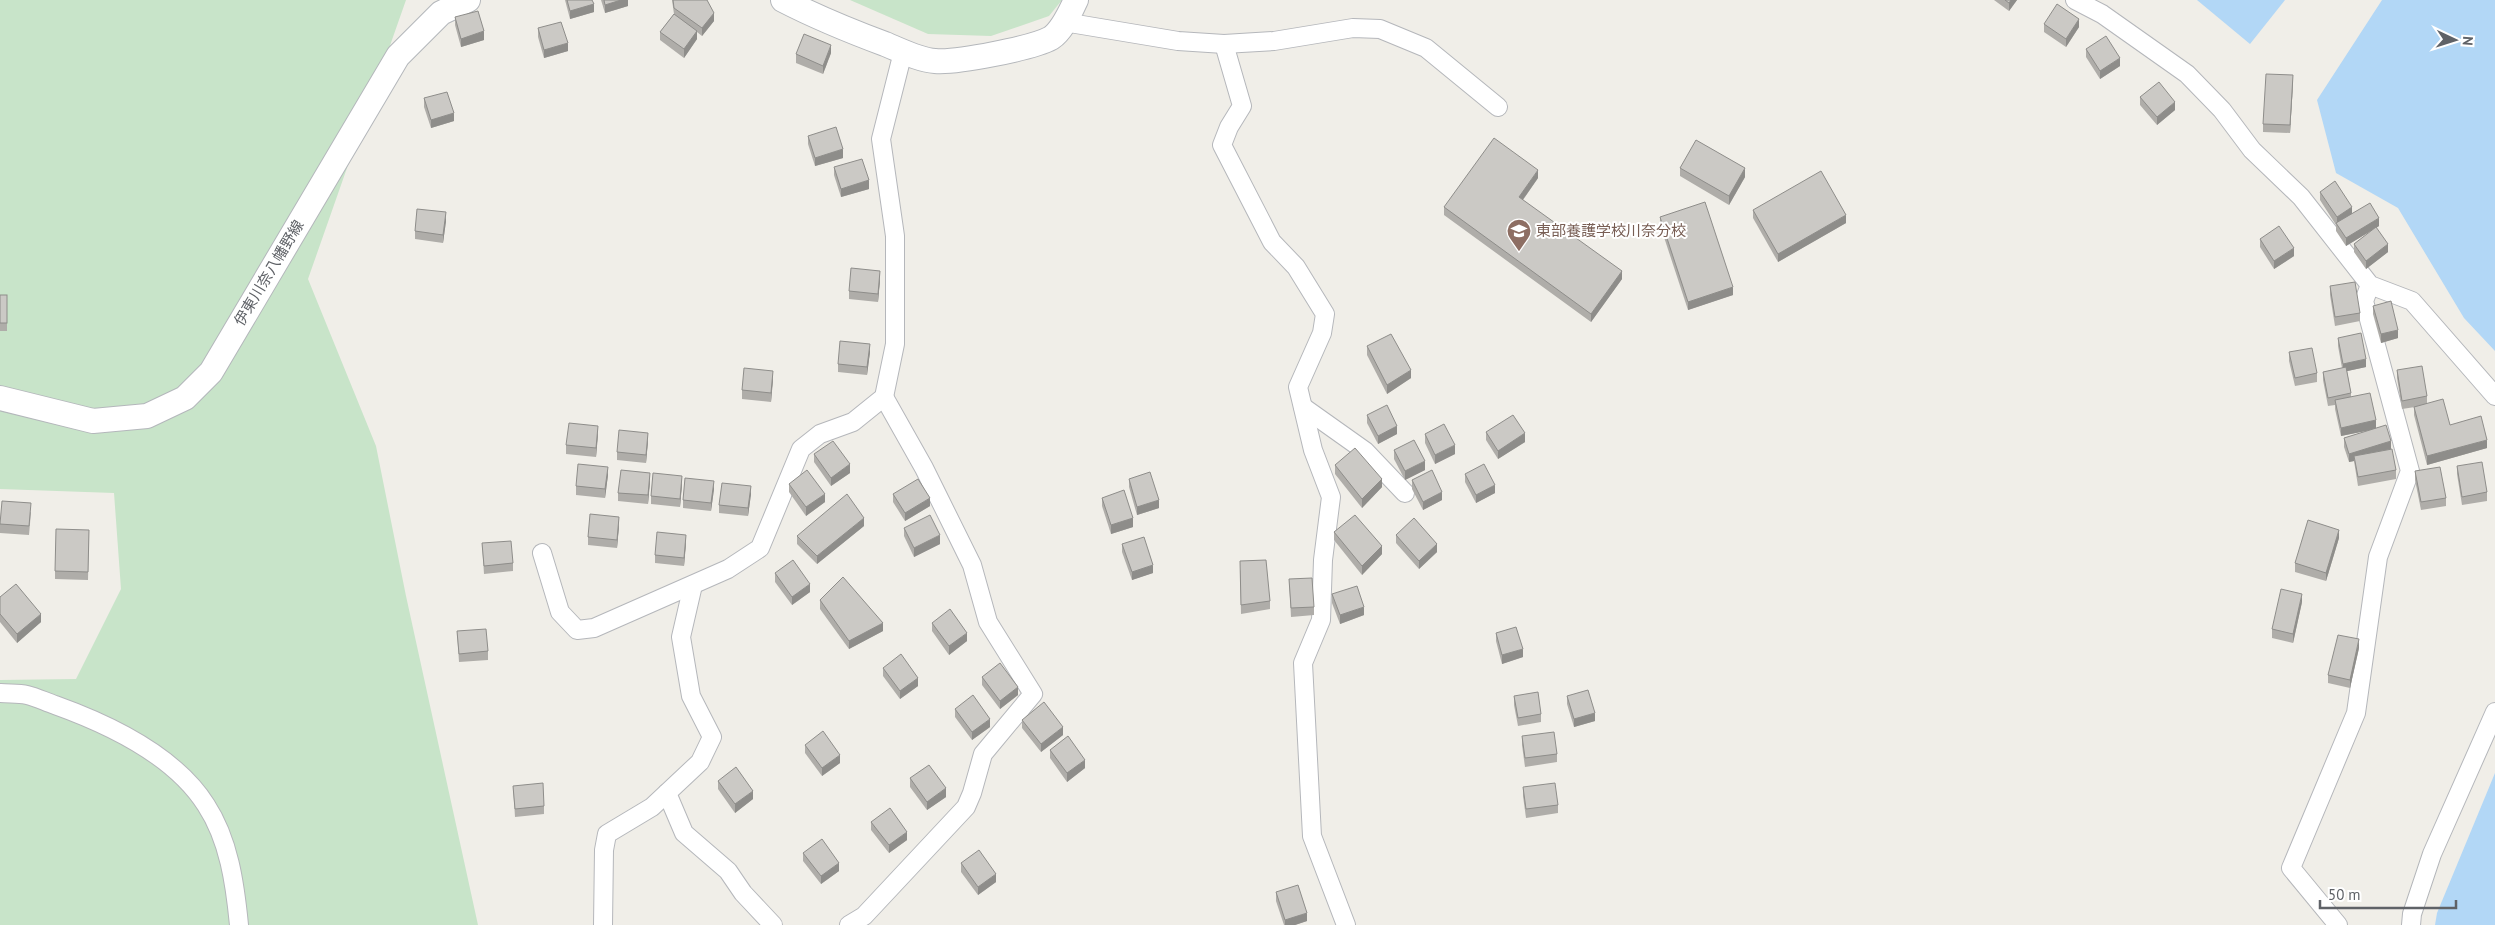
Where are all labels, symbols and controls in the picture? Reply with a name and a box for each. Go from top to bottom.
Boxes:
north arrow [2430,15,2480,65]
text: N [2459,36,2477,46]
street label: 伊東川奈八幡野線 [230,216,308,329]
school or university icon: 東部養護学校川奈分校 [1506,218,1532,252]
place label: 東部養護学校川奈分校 [1536,221,1686,240]
scale bar [2320,878,2456,910]
text: 50 m [2328,885,2361,904]

